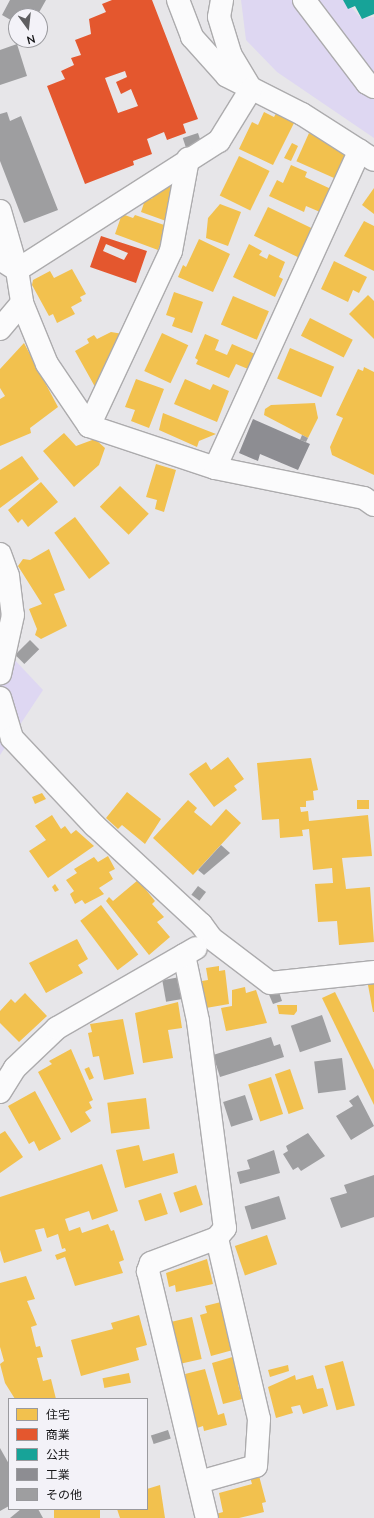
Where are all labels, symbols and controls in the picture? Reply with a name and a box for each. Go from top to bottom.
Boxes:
north arrow [8,8,48,48]
text: N [25,31,37,47]
legend [8,1398,148,1510]
text: 住宅 [46,1407,70,1423]
text: 商業 [46,1427,70,1443]
text: 公共 [46,1447,70,1463]
text: 工業 [46,1467,70,1483]
text: その他 [46,1487,82,1503]

